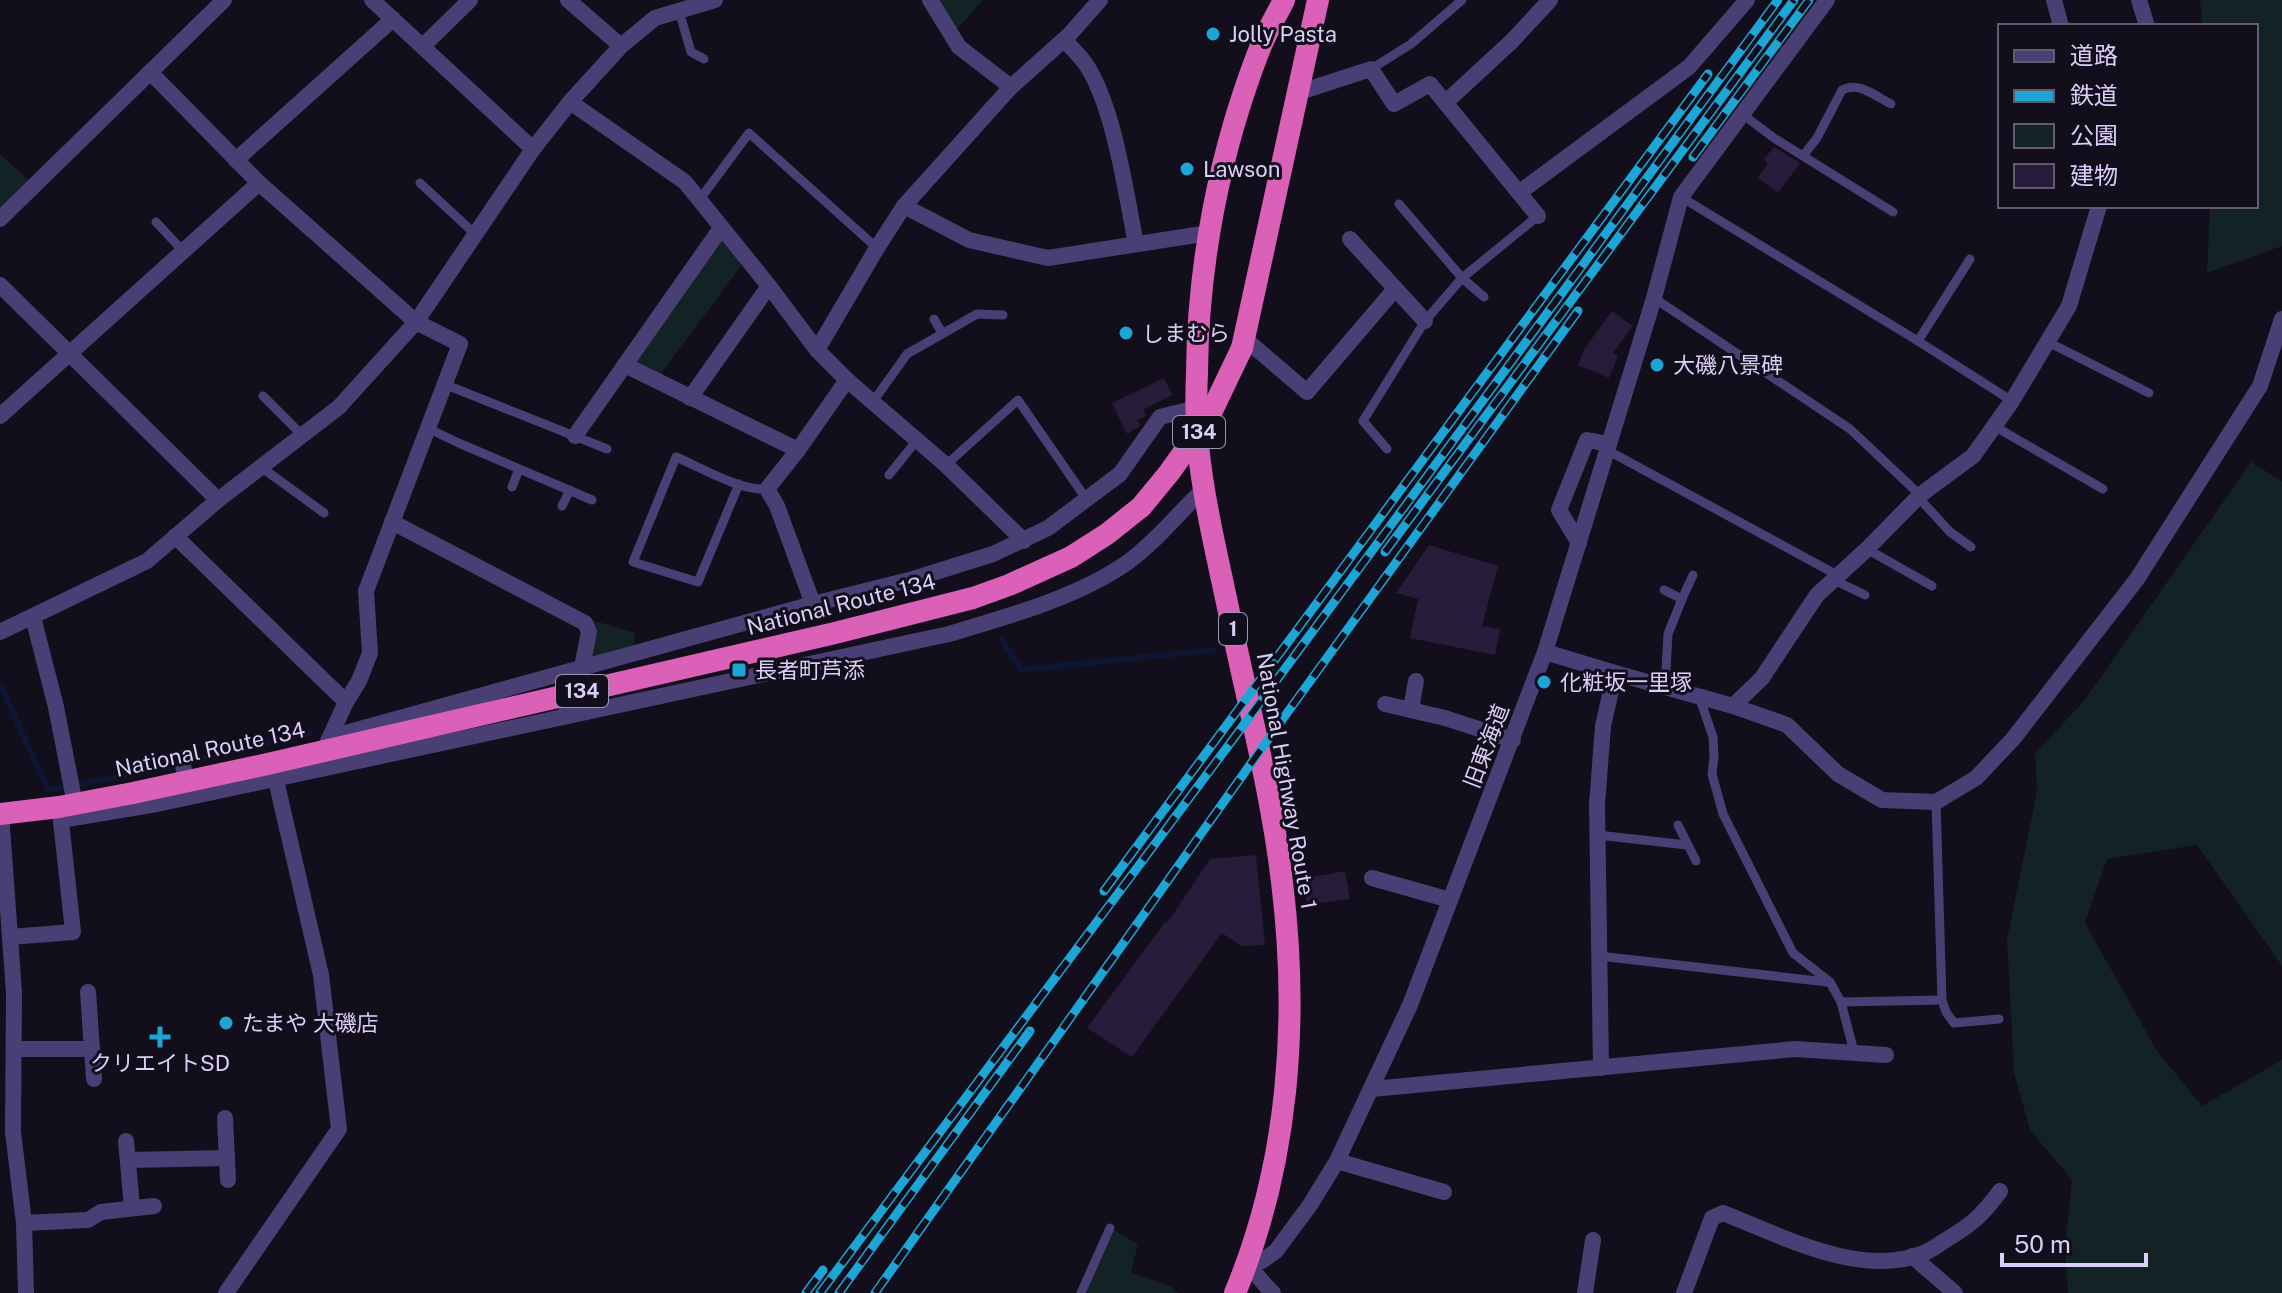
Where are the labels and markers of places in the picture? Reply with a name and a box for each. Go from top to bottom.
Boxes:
place label: Jolly Pasta [1229,21,1337,47]
marker: Jolly Pasta [1204,25,1222,43]
place label: Lawson [1203,156,1280,182]
marker: Lawson [1178,160,1196,178]
place label: しまむら [1142,320,1230,346]
marker: しまむら [1117,324,1135,342]
place label: 大磯八景碑 [1673,352,1783,378]
marker: 大磯八景碑 [1648,356,1666,374]
place label: 長者町芦添 [755,657,865,683]
marker: 長者町芦添 [730,661,748,679]
place label: 化粧坂一里塚 [1560,669,1692,695]
marker: 化粧坂一里塚 [1535,673,1553,691]
place label: たまや 大磯店 [242,1010,379,1036]
marker: たまや 大磯店 [217,1014,235,1032]
marker: クリエイトSD [151,1028,169,1046]
place label: クリエイトSD [90,1050,230,1076]

